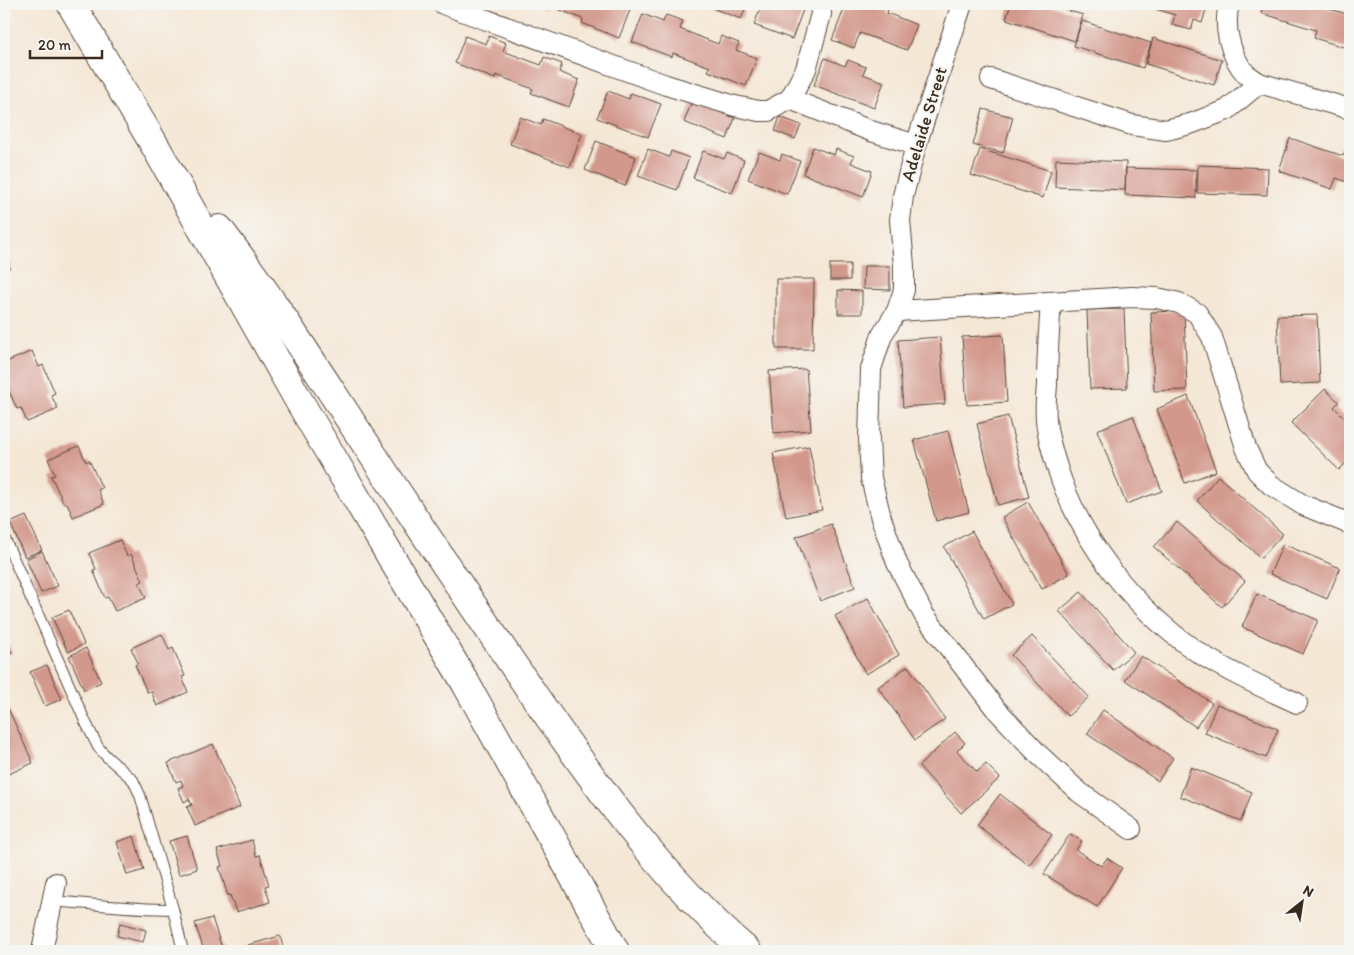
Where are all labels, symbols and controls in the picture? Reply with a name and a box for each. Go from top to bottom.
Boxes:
scale bar [30,28,102,60]
text: 20 m [38,36,72,54]
street label: Adelaide Street [896,64,952,184]
north arrow [1276,878,1326,928]
text: N [1300,881,1317,901]

